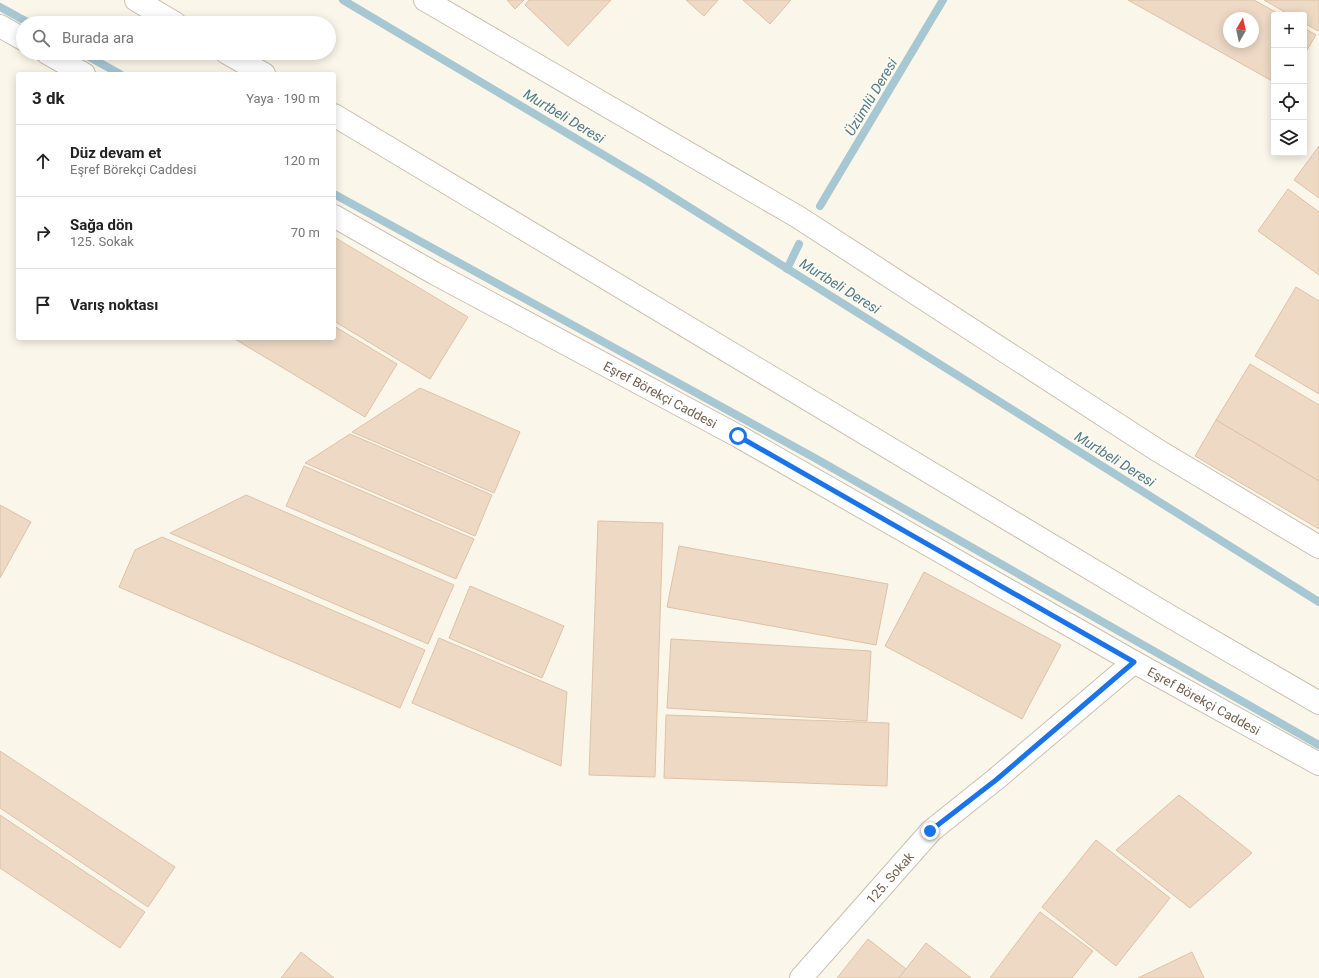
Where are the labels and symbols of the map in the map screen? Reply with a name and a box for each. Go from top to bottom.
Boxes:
north arrow [1223,12,1259,48]
water label: Üzümlü Deresi [842,55,901,139]
water label: Murtbeli Deresi [521,86,608,147]
water label: Murtbeli Deresi [797,255,884,317]
street label: Eşref Börekçi Caddesi [601,358,719,431]
route start [729,427,747,445]
water label: Murtbeli Deresi [1072,428,1159,490]
street label: Eşref Börekçi Caddesi [1145,664,1263,738]
route end [921,822,939,840]
street label: 125. Sokak [863,849,917,907]

